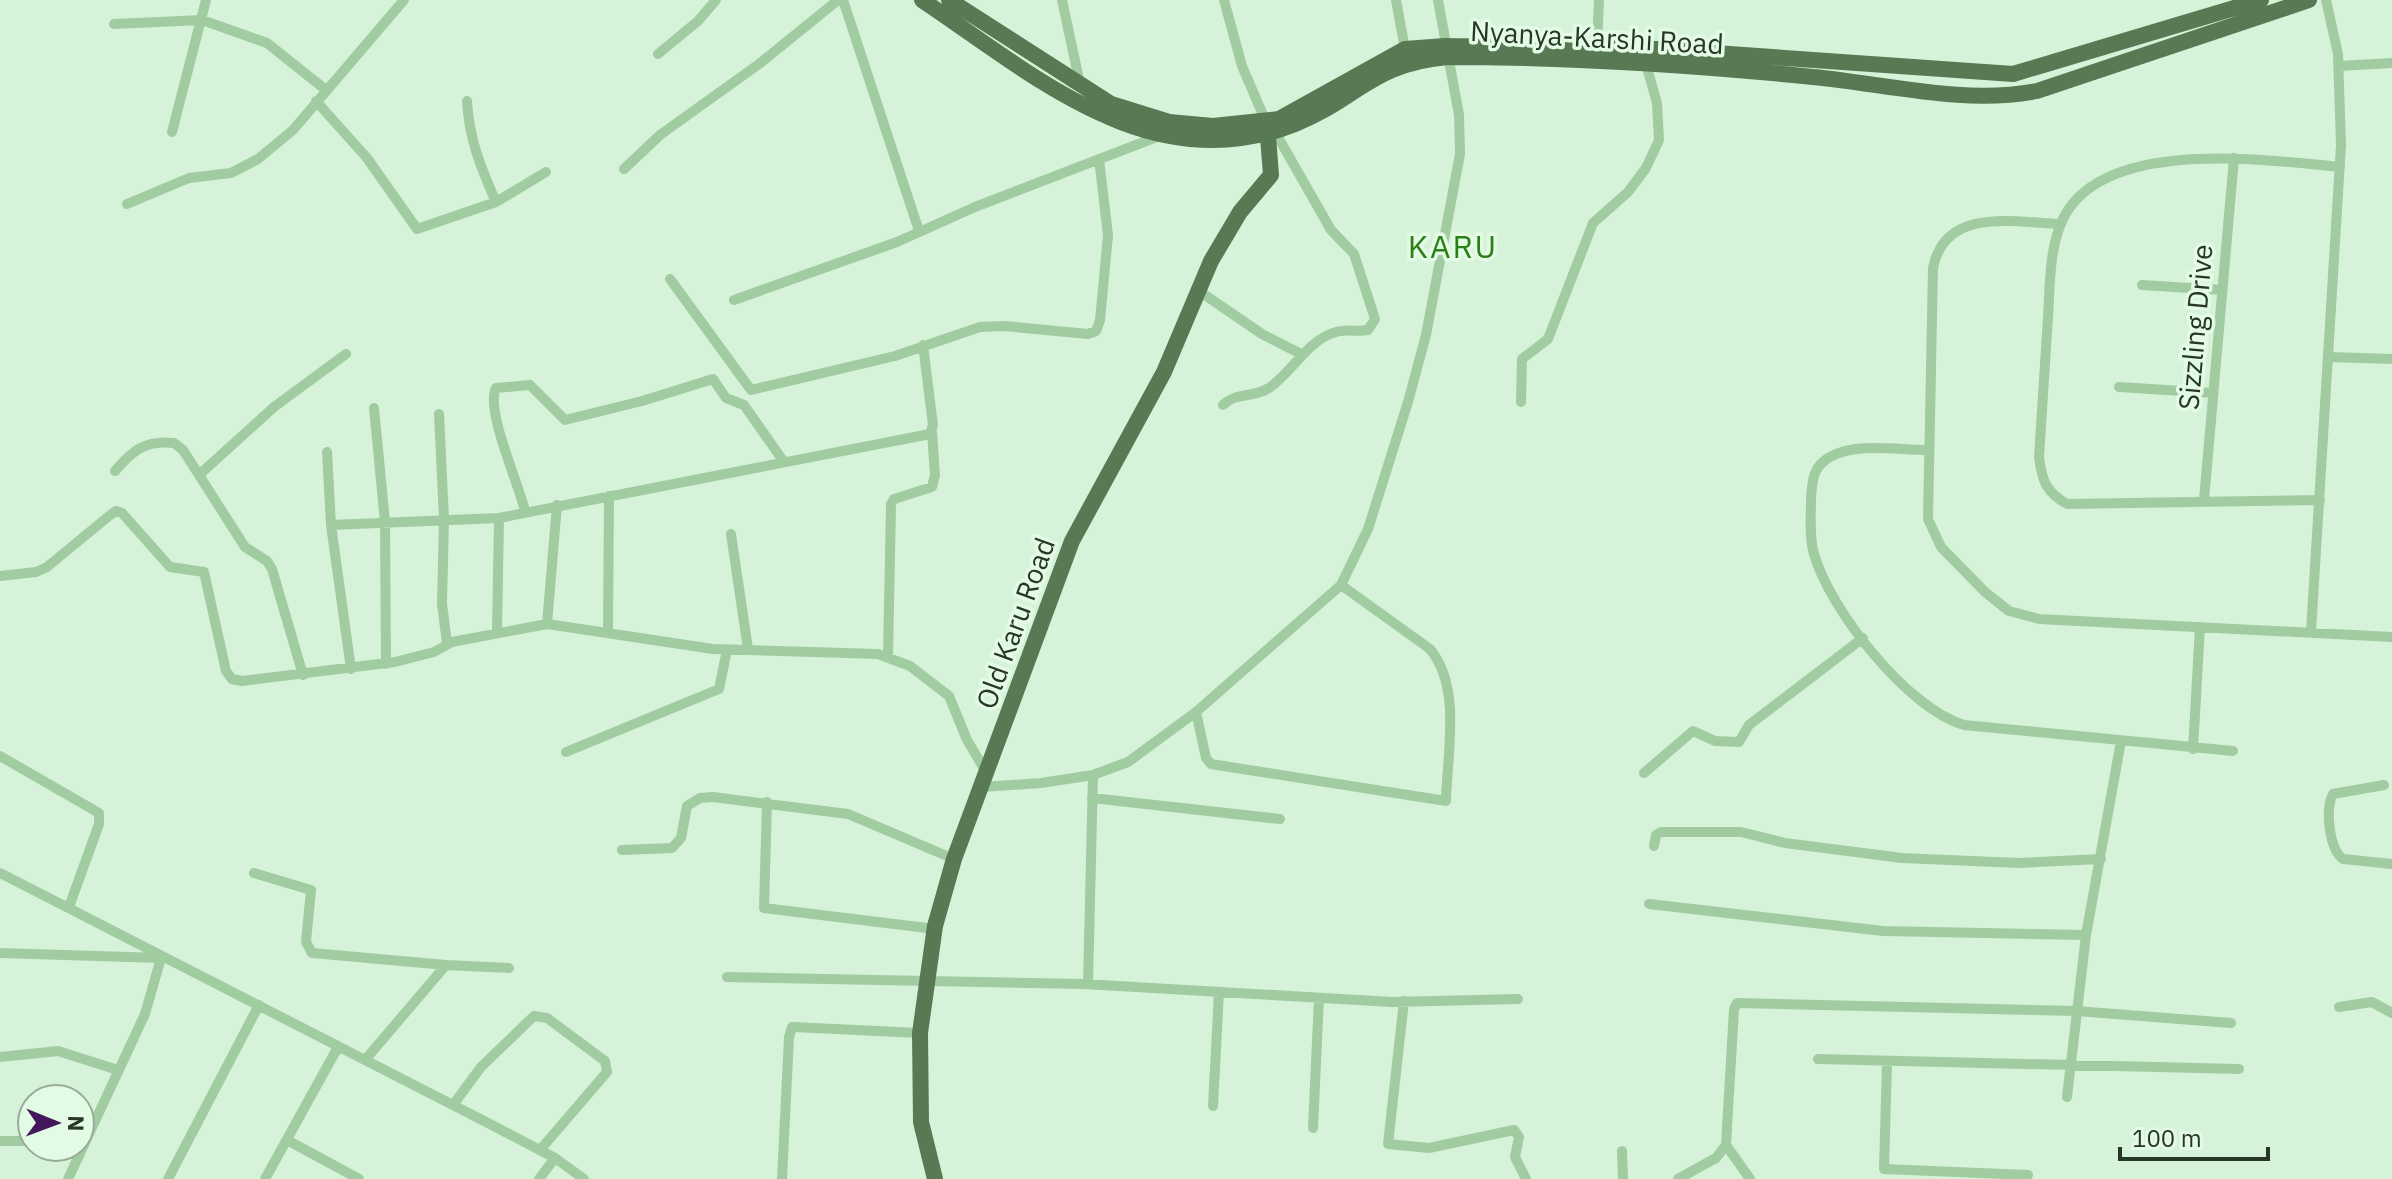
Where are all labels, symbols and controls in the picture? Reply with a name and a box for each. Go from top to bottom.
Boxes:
street label: Nyanya-Karshi Road [1469,12,1725,62]
district label: KARU [1408,225,1498,267]
street label: Sizzling Drive [2169,243,2221,411]
street label: Old Karu Road [967,532,1063,714]
north arrow [16,1083,96,1163]
scale bar [2120,1111,2268,1161]
text: N [62,1115,91,1132]
text: 100 m [2132,1122,2202,1154]

